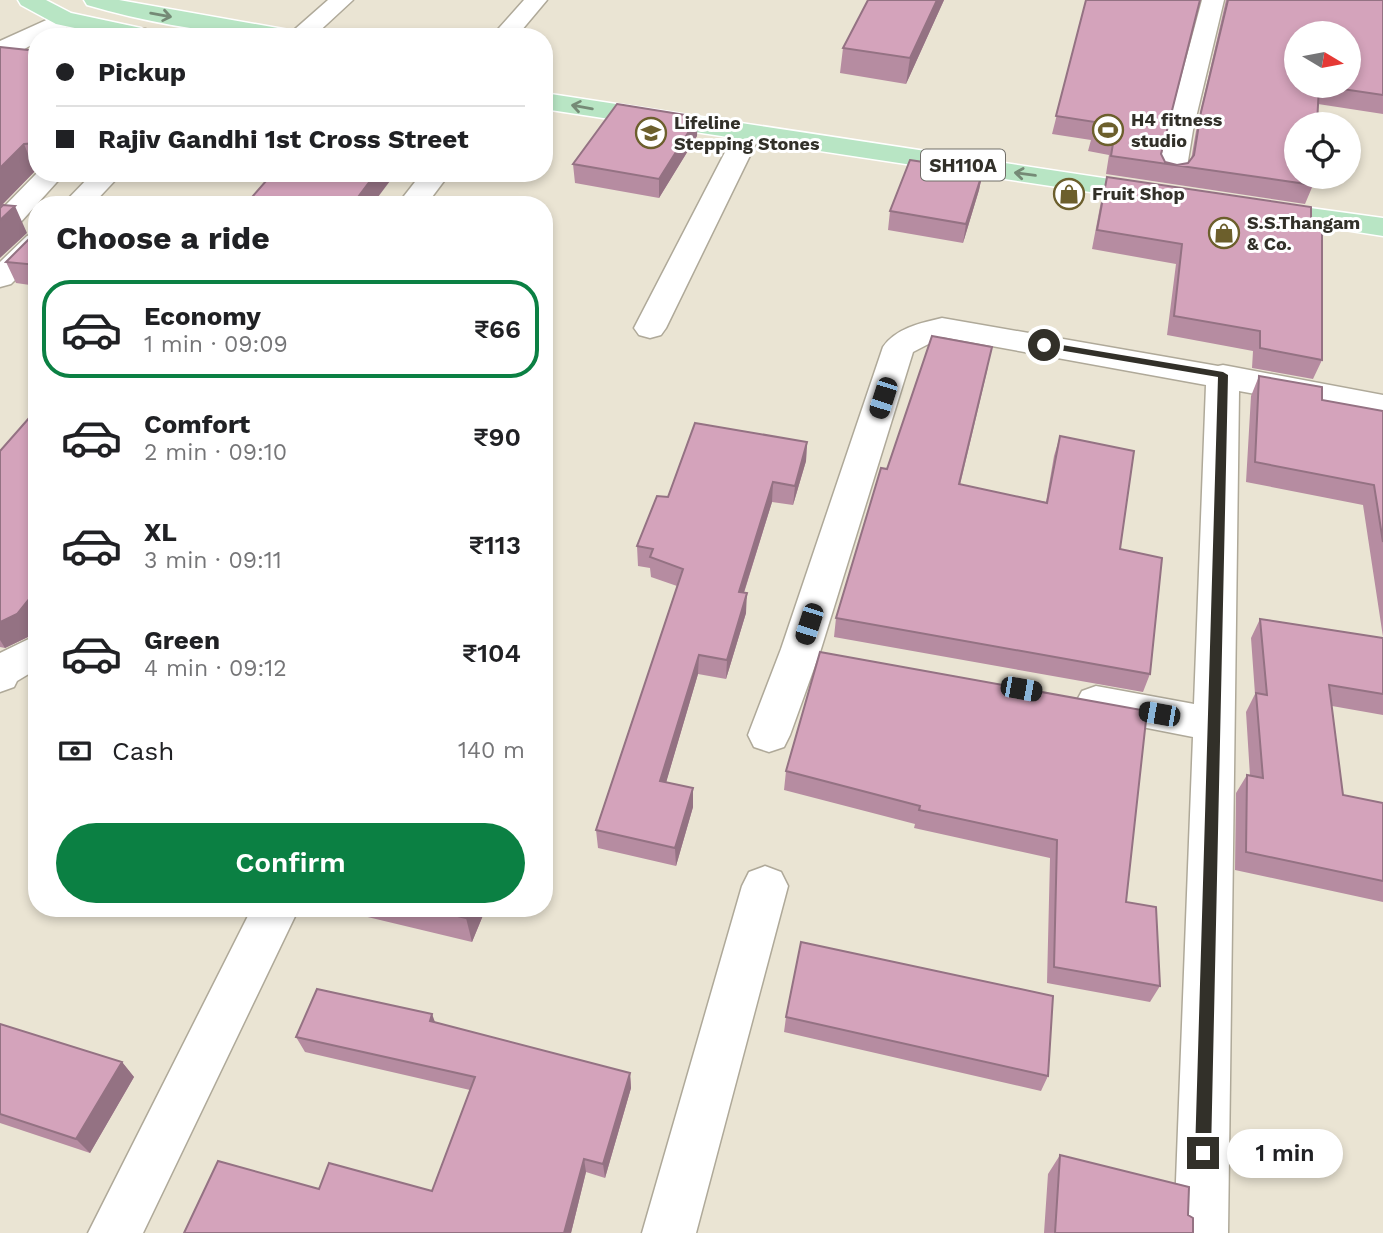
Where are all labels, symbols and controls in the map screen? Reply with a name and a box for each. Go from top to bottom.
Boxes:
one-way arrow [149,9,172,22]
north arrow [1284,21,1362,98]
map controls [1284,21,1361,189]
text: Pickup [98,57,186,87]
one-way arrow [571,100,594,113]
place label: H4 fitness studio [1131,109,1223,151]
place label: Lifeline Stepping Stones [674,112,820,154]
button: locate [1284,112,1361,189]
sports icon: H4 fitness studio [1091,113,1125,147]
school or university icon: Lifeline Stepping Stones [634,116,668,150]
text: Rajiv Gandhi 1st Cross Street [98,124,469,154]
road number: SH110A [921,150,1005,181]
one-way arrow [1014,167,1037,180]
shop icon: Fruit Shop [1052,177,1086,211]
place label: Fruit Shop [1092,183,1185,204]
place label: S.S.Thangam & Co. [1247,212,1360,254]
shop icon: S.S.Thangam & Co. [1207,216,1241,250]
text: Choose a ride [56,219,270,257]
icon: car [60,298,123,361]
text: Economy [144,301,261,331]
text: ₹66 [474,314,521,344]
route start [1028,329,1060,361]
text: 1 min · 09:09 [144,331,288,358]
car [867,375,900,421]
icon: car [60,406,123,469]
text: Comfort [144,409,250,439]
text: ₹90 [473,422,521,452]
text: 2 min · 09:10 [144,439,287,466]
icon: car [60,514,123,577]
text: XL [144,517,177,547]
text: ₹113 [469,530,521,560]
text: 3 min · 09:11 [144,547,282,574]
car [793,601,826,647]
icon: car [60,622,123,685]
text: Green [144,625,220,655]
text: ₹104 [462,638,521,668]
text: 4 min · 09:12 [144,655,287,682]
car [999,675,1044,703]
car [1137,700,1182,728]
icon: cash [56,732,94,770]
text: Cash [112,736,174,766]
text: 140 m [458,737,525,764]
button: Confirm [56,823,525,903]
callout: 1 min [1228,1128,1343,1178]
route end [1187,1137,1219,1169]
text: 1 min [1255,1140,1315,1167]

